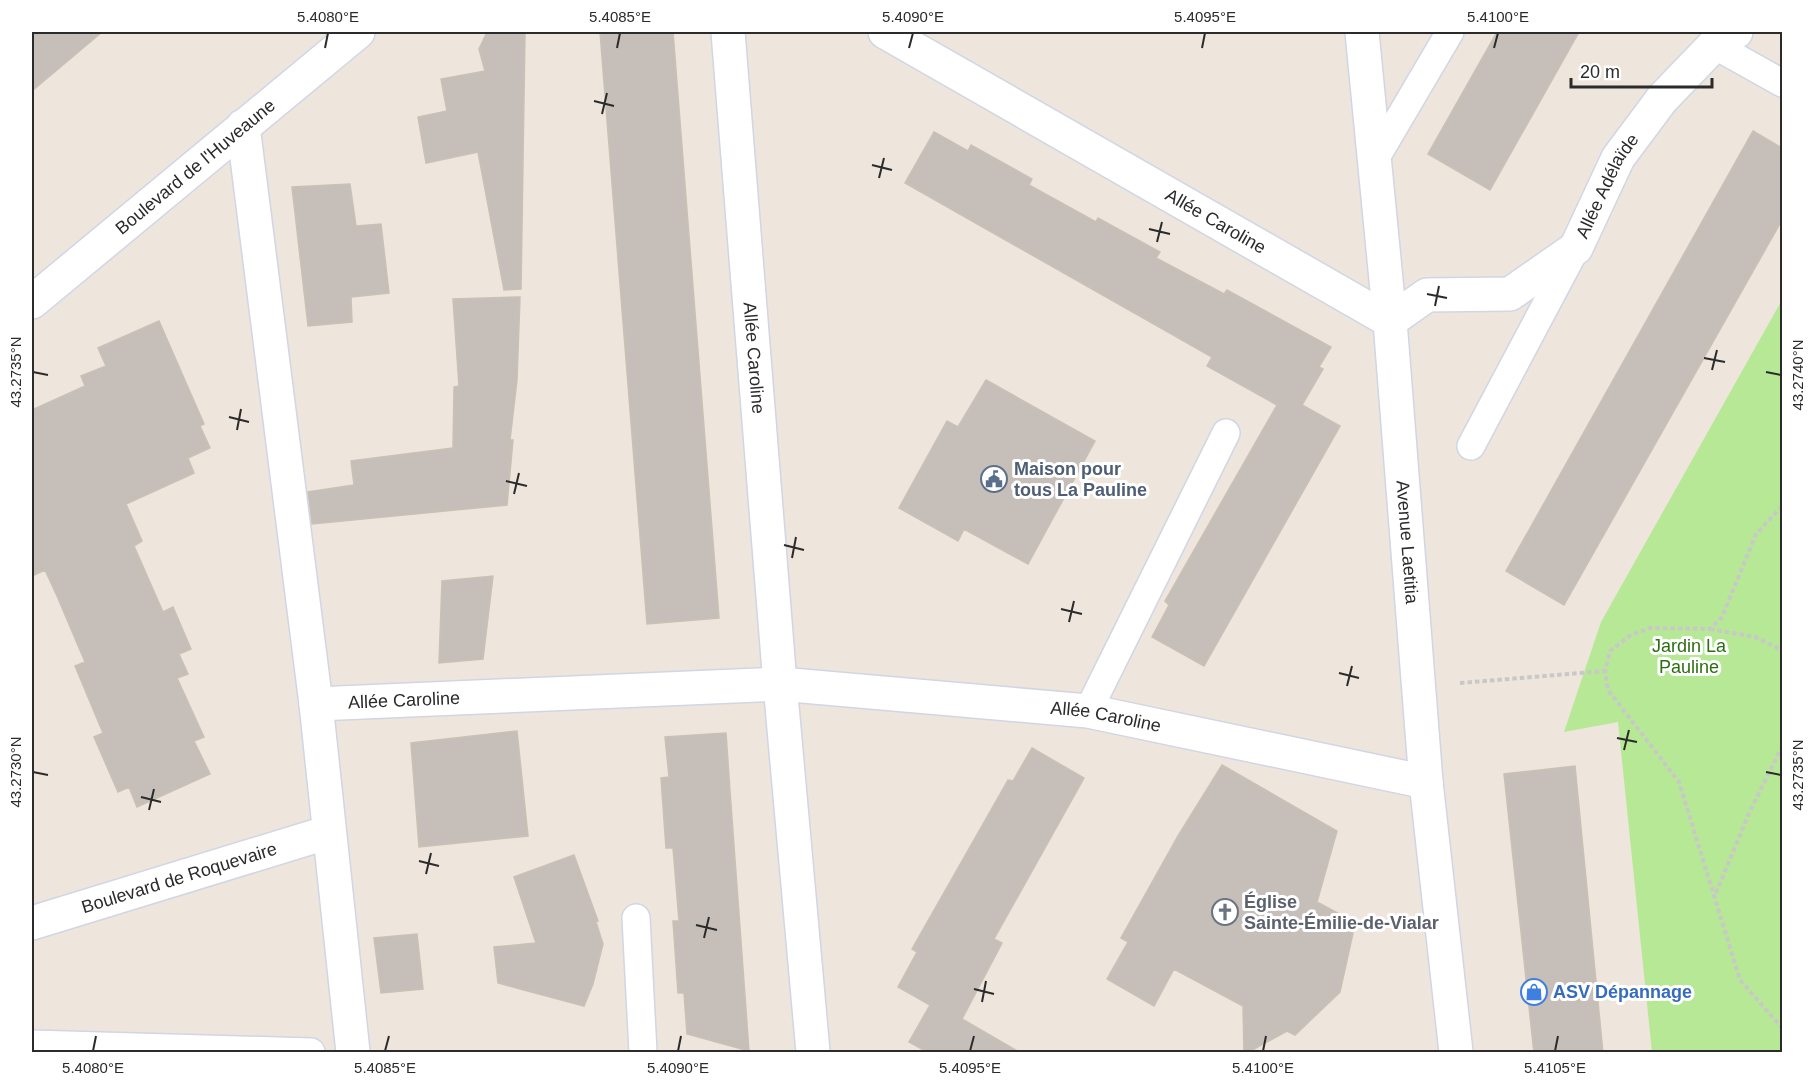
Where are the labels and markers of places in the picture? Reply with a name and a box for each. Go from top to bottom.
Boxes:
place label: Maison pour tous La Pauline [1014,459,1147,500]
public building icon: Maison pour tous La Pauline [979,464,1009,494]
place label: Église Sainte-Émilie-de-Vialar [1244,891,1439,933]
church icon: Église Sainte-Émilie-de-Vialar [1210,897,1240,927]
shop icon: ASV Dépannage [1519,977,1549,1007]
place label: ASV Dépannage [1553,982,1692,1002]

